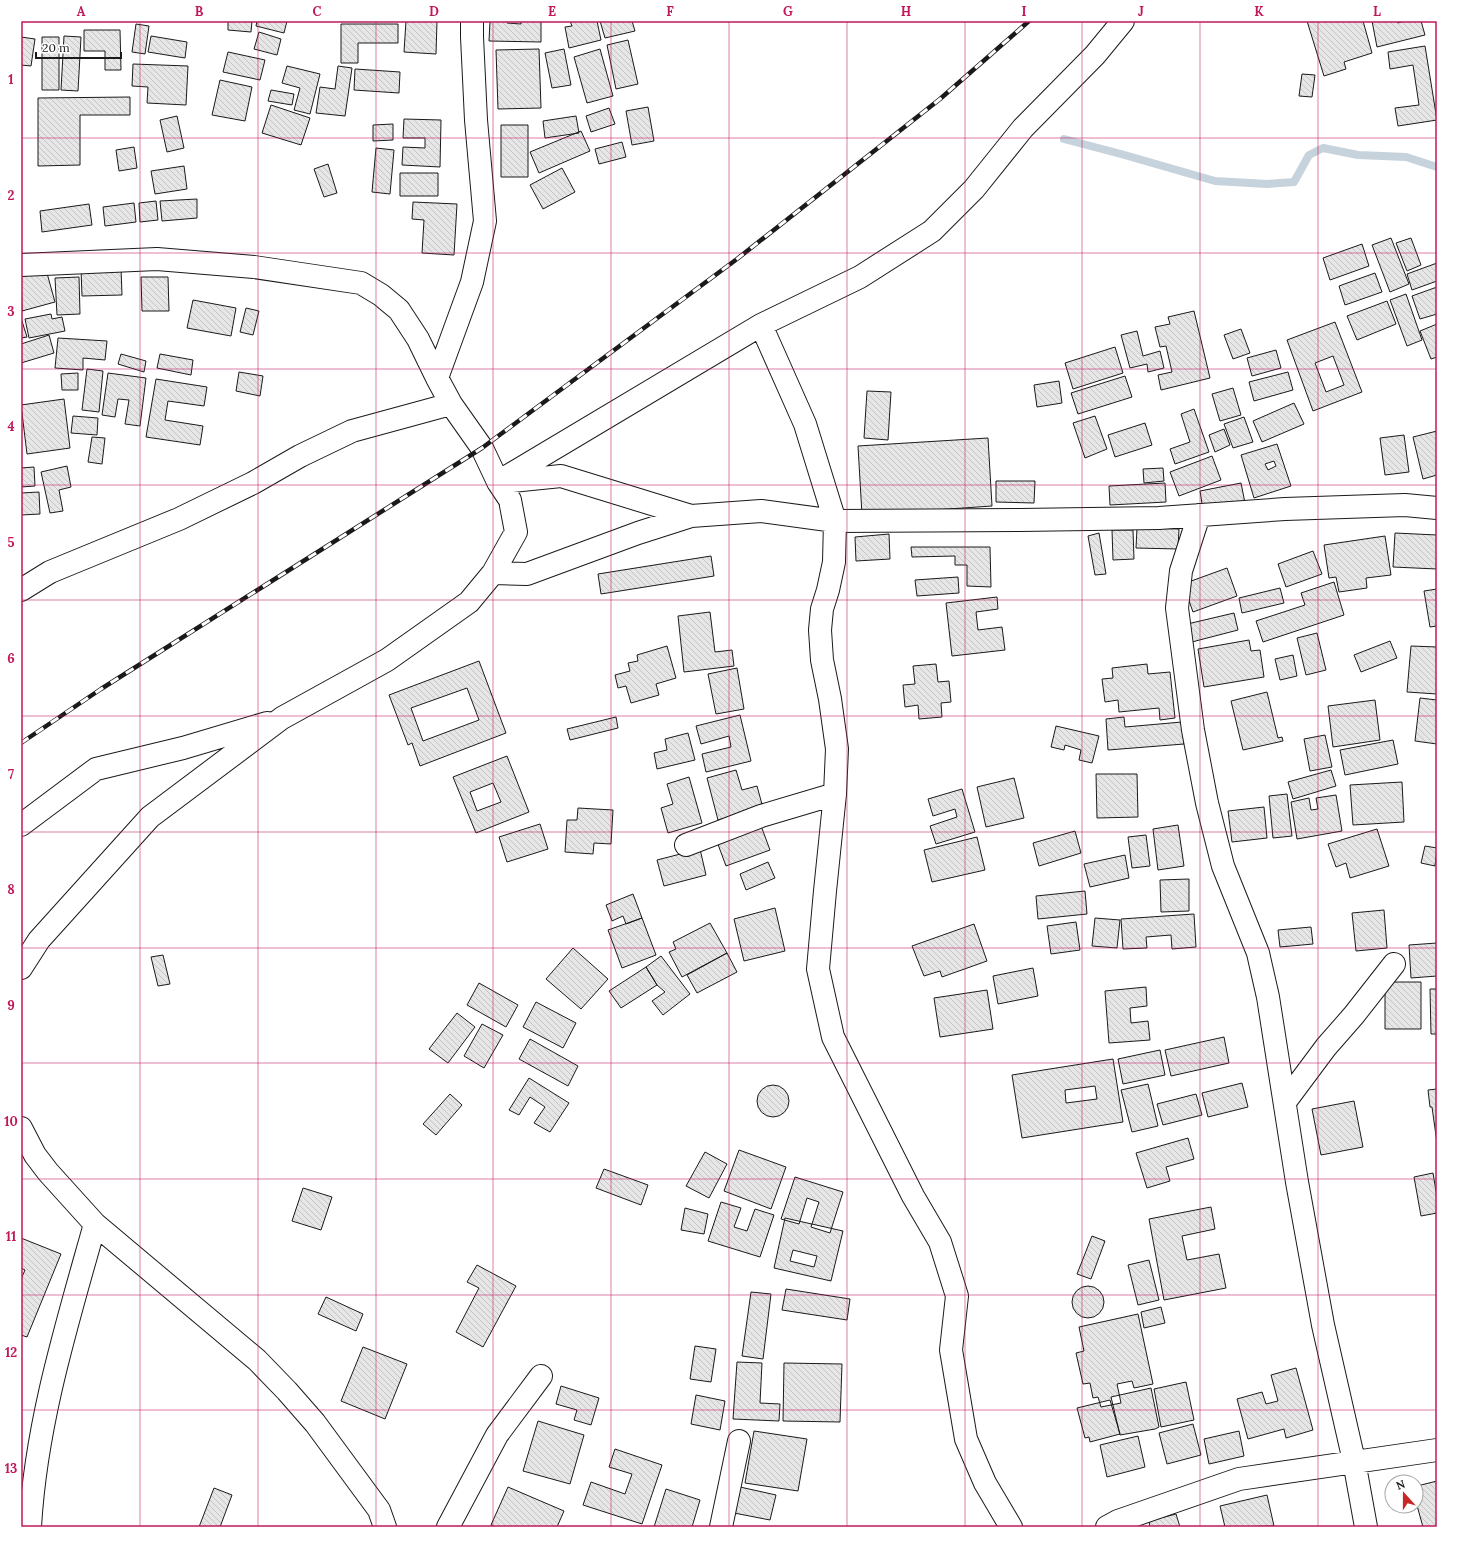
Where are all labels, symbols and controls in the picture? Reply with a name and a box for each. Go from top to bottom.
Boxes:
text: A [77,3,86,20]
text: B [195,3,204,20]
text: C [313,3,322,20]
text: D [429,3,439,20]
text: E [548,3,556,20]
text: F [666,3,674,20]
text: G [783,3,793,20]
text: H [901,3,911,20]
text: I [1021,3,1027,20]
text: J [1138,3,1144,20]
text: K [1254,3,1264,20]
text: L [1373,3,1381,20]
scale bar [36,34,121,60]
text: 20 m [42,40,70,55]
text: 1 [8,71,14,88]
text: 2 [8,187,15,204]
text: 3 [7,303,15,320]
text: 4 [7,418,15,435]
text: 5 [7,534,15,551]
text: 6 [7,650,15,667]
text: 7 [8,766,14,783]
text: 8 [7,881,15,898]
text: 9 [7,997,15,1014]
text: 10 [4,1113,18,1130]
text: 11 [6,1228,16,1245]
text: 12 [5,1344,17,1361]
text: 13 [5,1460,17,1477]
north arrow [1384,1474,1424,1514]
text: N [1394,1476,1407,1493]

